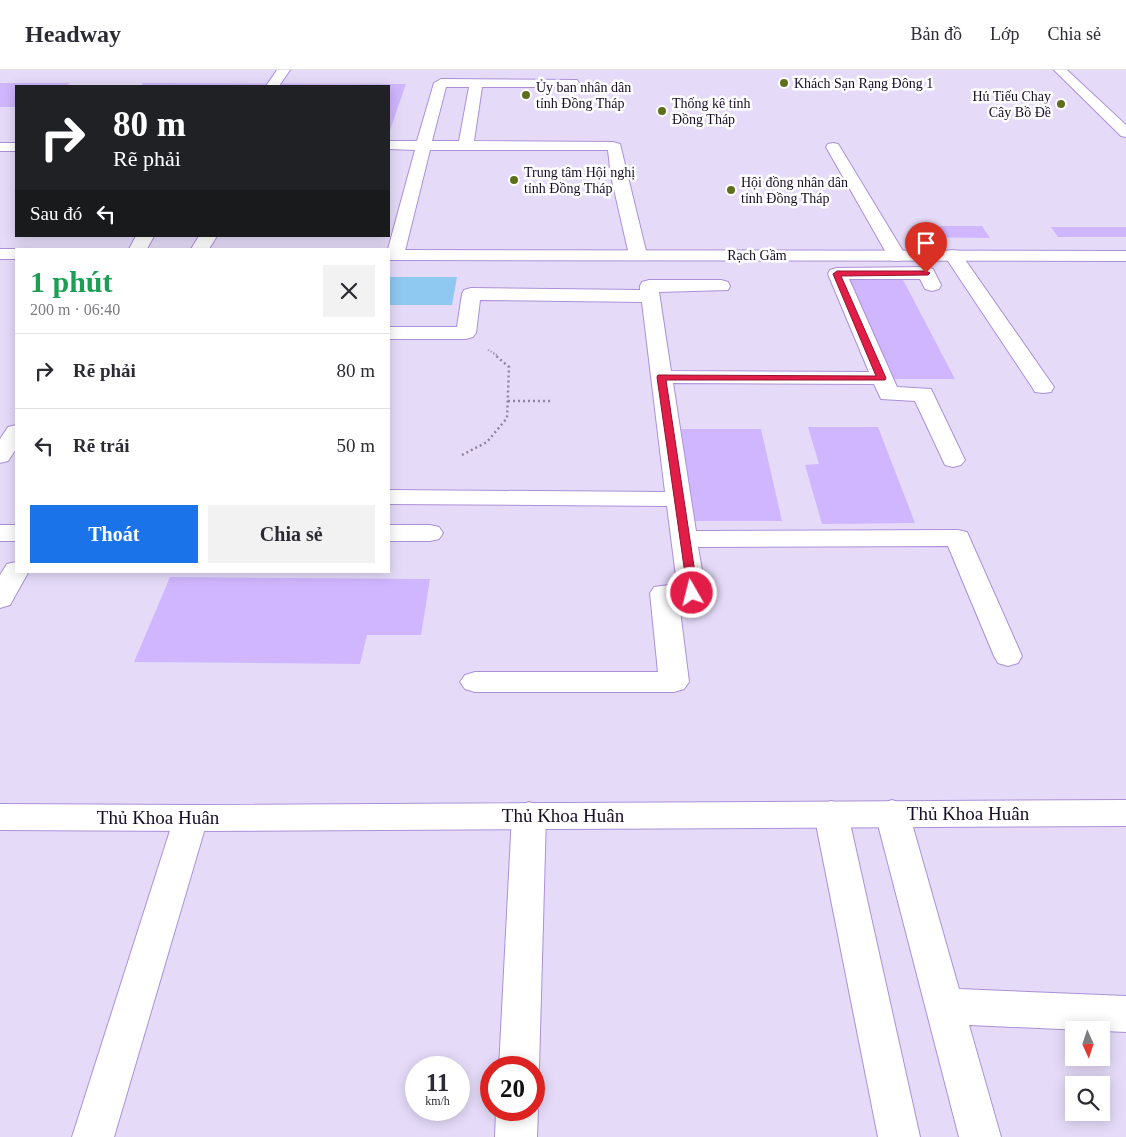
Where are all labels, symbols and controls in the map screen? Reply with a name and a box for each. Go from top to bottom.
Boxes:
text: Headway [25,21,121,47]
text: Bản đồ [910,24,962,44]
text: Lớp [990,24,1020,44]
text: Chia sẻ [1048,24,1101,44]
place label: Khách Sạn Rạng Đông 1 [794,76,933,91]
marker: Khách Sạn Rạng Đông 1 [778,77,790,89]
place label: Ủy ban nhân dân tỉnh Đồng Tháp [536,79,631,111]
marker: Ủy ban nhân dân tỉnh Đồng Tháp [520,89,532,101]
place label: Hủ Tiếu Chay Cây Bồ Đề [972,89,1051,120]
place label: Thống kê tỉnh Đồng Tháp [672,96,751,127]
marker: Hủ Tiếu Chay Cây Bồ Đề [1055,98,1067,110]
icon: right [30,105,95,170]
text: 80 m [113,105,186,144]
marker: Thống kê tỉnh Đồng Tháp [656,105,668,117]
text: Rẽ phải [113,146,181,171]
place label: Trung tâm Hội nghị tỉnh Đồng Tháp [524,165,635,196]
marker: Trung tâm Hội nghị tỉnh Đồng Tháp [508,174,520,186]
place label: Hội đồng nhân dân tỉnh Đồng Tháp [741,175,848,206]
marker: Hội đồng nhân dân tỉnh Đồng Tháp [725,184,737,196]
icon: left [92,200,120,228]
text: Sau đó [30,203,82,224]
pin [905,222,947,273]
icon: arrive [912,229,940,257]
street label: Rạch Gầm [727,248,787,263]
text: 1 phút [30,265,113,298]
button: close [323,265,375,317]
text: 200 m · 06:40 [30,301,120,318]
icon: right [30,357,58,385]
text: Rẽ phải [73,360,136,381]
text: 80 m [336,360,375,381]
icon: left [30,432,58,460]
text: Rẽ trái [73,435,129,456]
text: 50 m [336,435,375,456]
button: Thoát [30,505,198,563]
button: Chia sẻ [208,505,375,563]
position arrow [665,566,717,618]
street label: Thủ Khoa Huân [907,803,1030,824]
street label: Thủ Khoa Huân [502,805,625,826]
street label: Thủ Khoa Huân [97,807,220,828]
north arrow [1065,1021,1110,1066]
map controls [1065,1021,1110,1121]
speed limit sign: 20 [480,1056,545,1121]
text: 11 [426,1069,449,1096]
button: search [1065,1076,1110,1121]
text: km/h [425,1094,450,1108]

